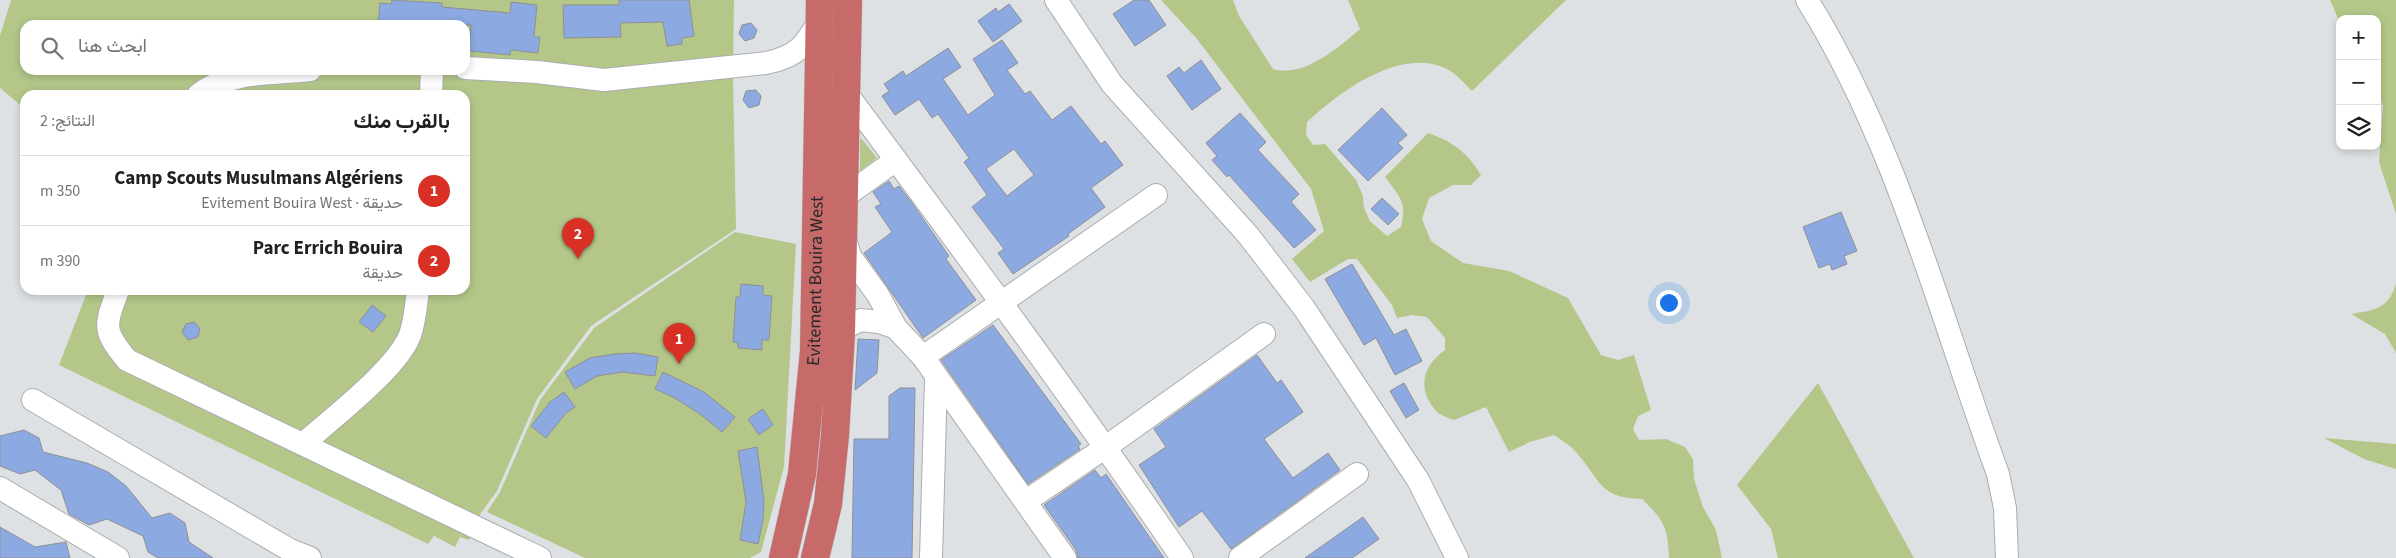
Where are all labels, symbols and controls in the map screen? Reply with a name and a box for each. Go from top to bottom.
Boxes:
map controls [2336,15,2381,150]
button: + [2336,15,2381,60]
search box [20,20,470,75]
text: ابحث هنا [78,33,147,60]
icon: search [38,34,66,62]
button: − [2336,60,2381,105]
button: layers [2336,105,2381,150]
text: بالقرب منك [354,106,450,136]
text: النتائج: 2 [40,110,95,132]
text: Camp Scouts Musulmans Algériens [114,165,403,192]
text: 350 m [40,180,80,202]
text: 1 [430,180,438,202]
text: حديقة · Evitement Bouira West [201,192,403,214]
street label: Evitement Bouira West [800,196,829,367]
pin: 2 [562,218,594,259]
text: Parc Errich Bouira [253,235,403,262]
text: 390 m [40,250,80,272]
text: 2 [430,250,438,272]
text: حديقة [363,262,403,284]
your location [1656,290,1682,316]
pin: 1 [663,323,695,364]

